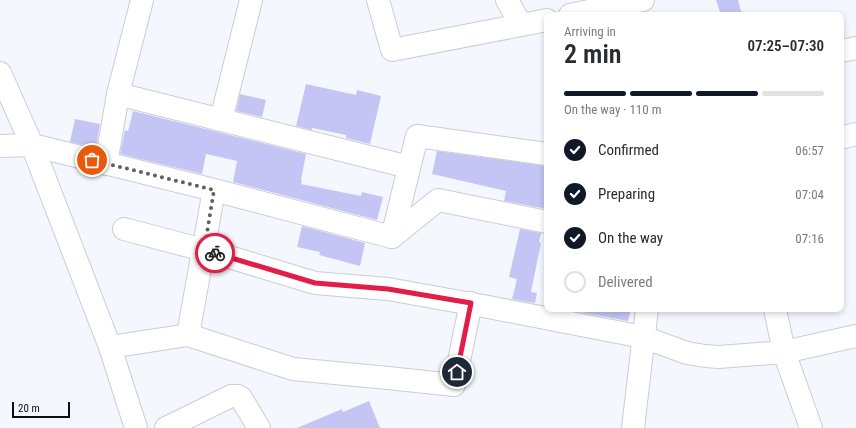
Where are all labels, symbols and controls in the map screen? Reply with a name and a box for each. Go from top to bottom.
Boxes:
text: Arriving in [564,24,616,39]
text: 07:25–07:30 [747,37,824,55]
text: 2 min [564,39,622,69]
text: On the way · 110 m [564,102,661,117]
icon: check [564,139,586,161]
text: Confirmed [598,141,659,159]
pin [75,143,109,177]
text: 06:57 [795,143,824,158]
icon: bag [81,149,103,171]
icon: check [564,183,586,205]
text: Preparing [598,185,655,203]
text: 07:04 [795,187,824,202]
icon: check [564,227,586,249]
text: On the way [598,229,663,247]
text: 07:16 [795,231,824,246]
courier [195,233,235,273]
icon: bike [204,242,226,264]
text: Delivered [598,273,653,291]
pin [440,355,474,389]
icon: home [446,361,468,383]
scale bar [12,400,70,419]
text: 20 m [18,402,40,415]

